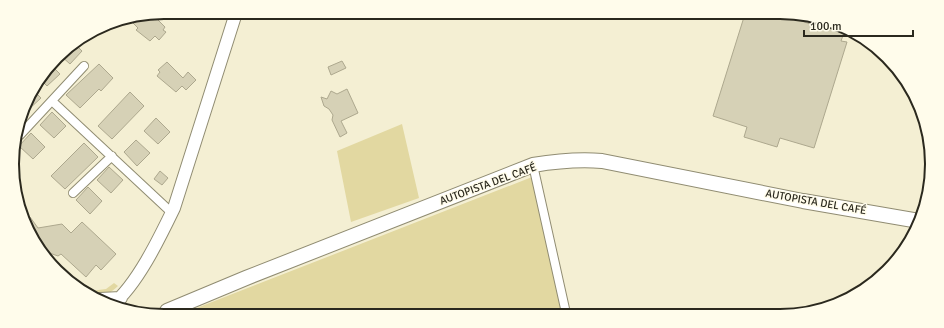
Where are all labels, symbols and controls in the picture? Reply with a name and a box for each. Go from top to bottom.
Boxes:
scale bar [804,12,913,38]
text: 100 m [810,19,842,34]
street label: AUTOPISTA DEL CAFÉ [437,159,538,208]
street label: AUTOPISTA DEL CAFÉ [765,186,868,217]

